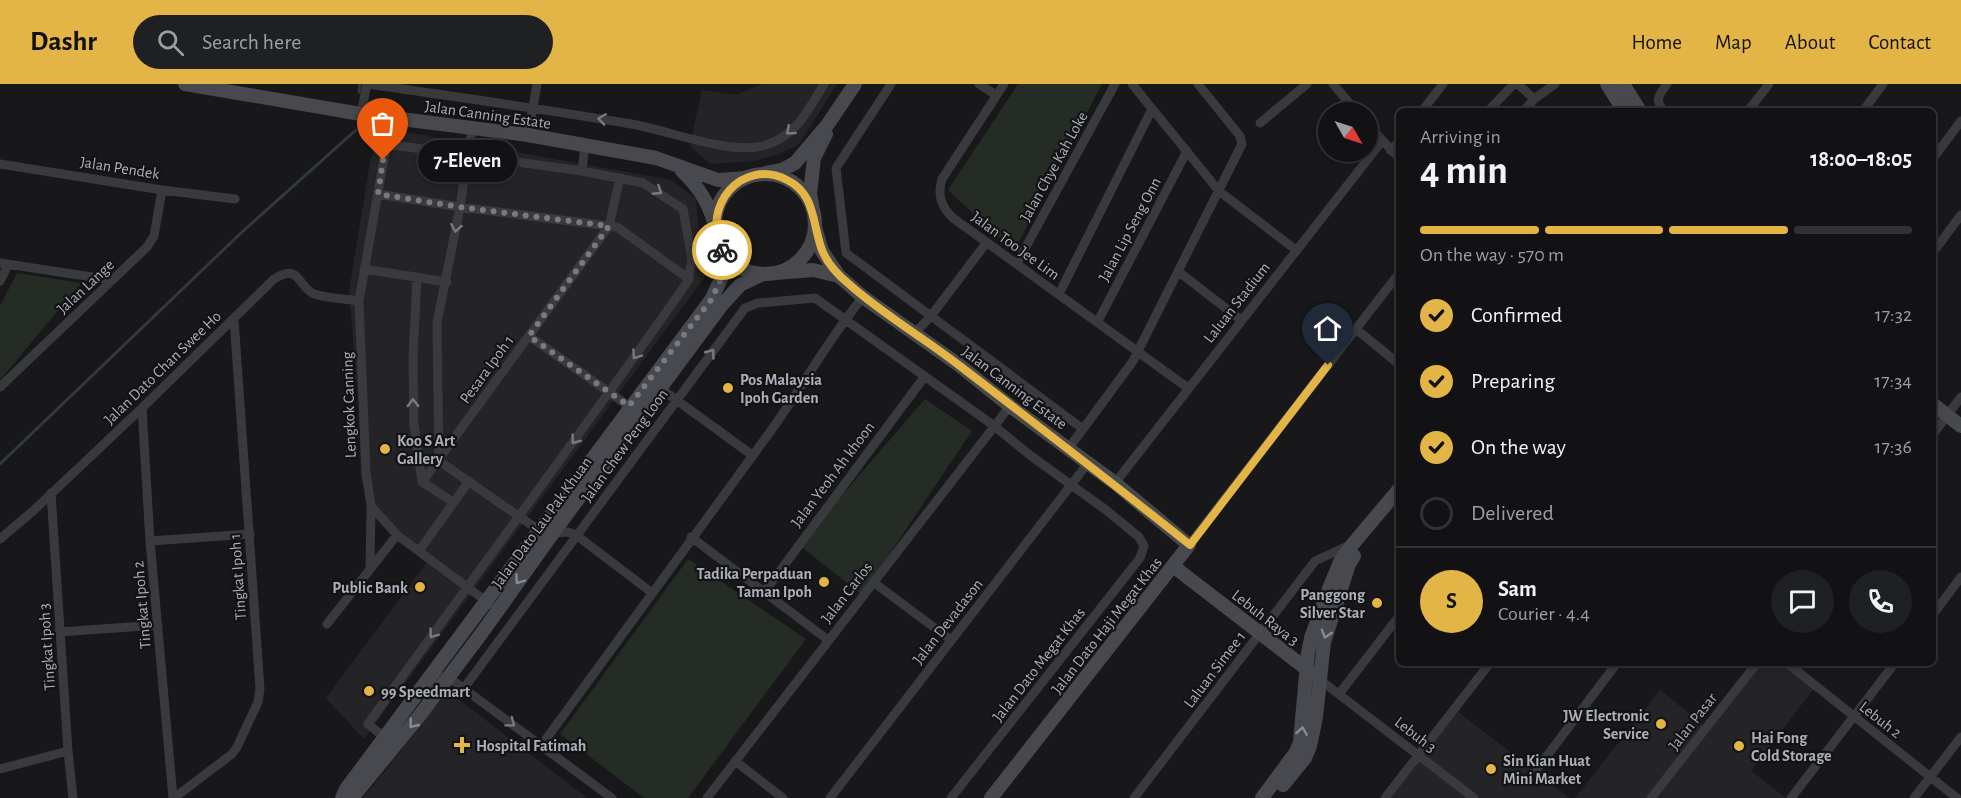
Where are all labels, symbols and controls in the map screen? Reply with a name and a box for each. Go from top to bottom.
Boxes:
search box [133,15,553,69]
icon: search [154,26,187,59]
text: Dashr [30,28,97,56]
text: Search here [202,31,301,53]
text: Home [1631,32,1682,53]
text: Map [1715,32,1752,53]
text: About [1785,32,1835,53]
text: Contact [1868,32,1931,53]
pin [357,98,408,160]
street label: Jalan Canning Estate [424,98,552,132]
north arrow [1318,102,1378,162]
map controls [1318,102,1378,162]
icon: bag [366,107,399,140]
street label: Jalan Chye Kah Loke [1017,109,1091,225]
one-way arrow [598,114,607,126]
one-way arrow [786,124,797,135]
text: Arriving in [1420,127,1501,147]
callout: 7-Eleven [419,139,518,181]
text: 18:00–18:05 [1810,148,1912,170]
text: 7-Eleven [434,151,501,171]
text: 4 min [1420,152,1508,191]
street label: Jalan Pendek [79,154,161,182]
street label: Jalan Lip Seng Onn [1096,175,1164,284]
one-way arrow [651,184,662,195]
street label: Jalan Too Jee Lim [968,209,1062,283]
courier [692,220,752,280]
one-way arrow [451,224,463,233]
icon: bike [706,234,739,267]
text: On the way · 570 m [1420,245,1564,265]
street label: Jalan Lange [54,257,117,317]
street label: Laluan Stadium [1201,259,1273,346]
icon: check [1420,299,1453,332]
pin [1302,303,1353,365]
text: Confirmed [1471,304,1562,326]
text: 17:32 [1875,305,1912,325]
street label: Jalan Dato Chan Swee Ho [101,308,224,428]
icon: home [1311,312,1344,345]
street label: Pesara Ipoh 1 [457,333,517,407]
street label: Jalan Canning Estate [959,343,1070,432]
one-way arrow [703,348,714,359]
one-way arrow [632,349,643,360]
street label: Lengkok Canning [339,351,359,458]
icon: check [1420,365,1453,398]
text: Preparing [1471,370,1555,392]
text: 17:34 [1874,371,1912,391]
place label: Pos Malaysia Ipoh Garden [740,372,822,406]
marker: Pos Malaysia Ipoh Garden [721,381,735,395]
street label: Jalan Chew Peng Loon [579,386,671,505]
one-way arrow [407,398,419,407]
street label: Jalan Yeoh Ah khoon [788,419,878,530]
icon: check [1420,431,1453,464]
place label: Koo S Art Gallery [397,433,456,468]
one-way arrow [571,433,582,444]
text: On the way [1471,436,1566,458]
text: 17:36 [1875,437,1912,457]
marker: Koo S Art Gallery [378,442,392,456]
street label: Jalan Dato Lau Pak Khuan [489,454,595,591]
text: Delivered [1471,502,1554,524]
street label: Tingkat Ipoh 1 [227,533,249,621]
street label: Jalan Dato Haji Megat Khas [1049,554,1166,698]
street label: Jalan Carlos [818,559,875,626]
street label: Tingkat Ipoh 2 [130,560,154,650]
place label: Tadika Perpaduan Taman Ipoh [697,566,812,600]
button: chat [1771,570,1834,633]
button: phone [1849,570,1912,633]
one-way arrow [515,574,526,585]
marker: Tadika Perpaduan Taman Ipoh [817,575,831,589]
street label: Jalan Devadason [910,576,986,667]
text: Sam [1498,578,1537,600]
place label: Public Bank [332,580,408,596]
marker: Public Bank [413,580,427,594]
street label: Lebuh Raya 3 [1228,587,1302,650]
place label: Panggong Silver Star [1300,587,1366,621]
text: S [1446,590,1457,612]
marker: Panggong Silver Star [1370,596,1384,610]
street label: Tingkat Ipoh 3 [36,603,58,691]
text: Courier · 4.4 [1498,604,1590,624]
street label: Jalan Dato Megat Khas [989,605,1088,725]
one-way arrow [429,627,440,638]
street label: Laluan Simee 1 [1181,628,1249,711]
one-way arrow [1321,628,1334,639]
marker: 99 Speedmart [362,684,376,698]
place label: 99 Speedmart [381,684,471,700]
street label: Jalan Pasar [1666,689,1720,753]
street label: Lebuh 2 [1856,699,1904,741]
place label: JW Electronic Service [1563,708,1649,742]
street label: Lebuh 3 [1392,714,1439,756]
one-way arrow [504,716,515,727]
one-way arrow [409,717,420,728]
marker: JW Electronic Service [1654,717,1668,731]
one-way arrow [1295,726,1307,735]
place label: Hai Fong Cold Storage [1751,730,1832,764]
marker: Hospital Fatimah [453,736,471,754]
place label: Hospital Fatimah [476,738,586,754]
marker: Hai Fong Cold Storage [1732,739,1746,753]
place label: Sin Kian Huat Mini Market [1503,753,1591,787]
marker: Sin Kian Huat Mini Market [1484,762,1498,776]

